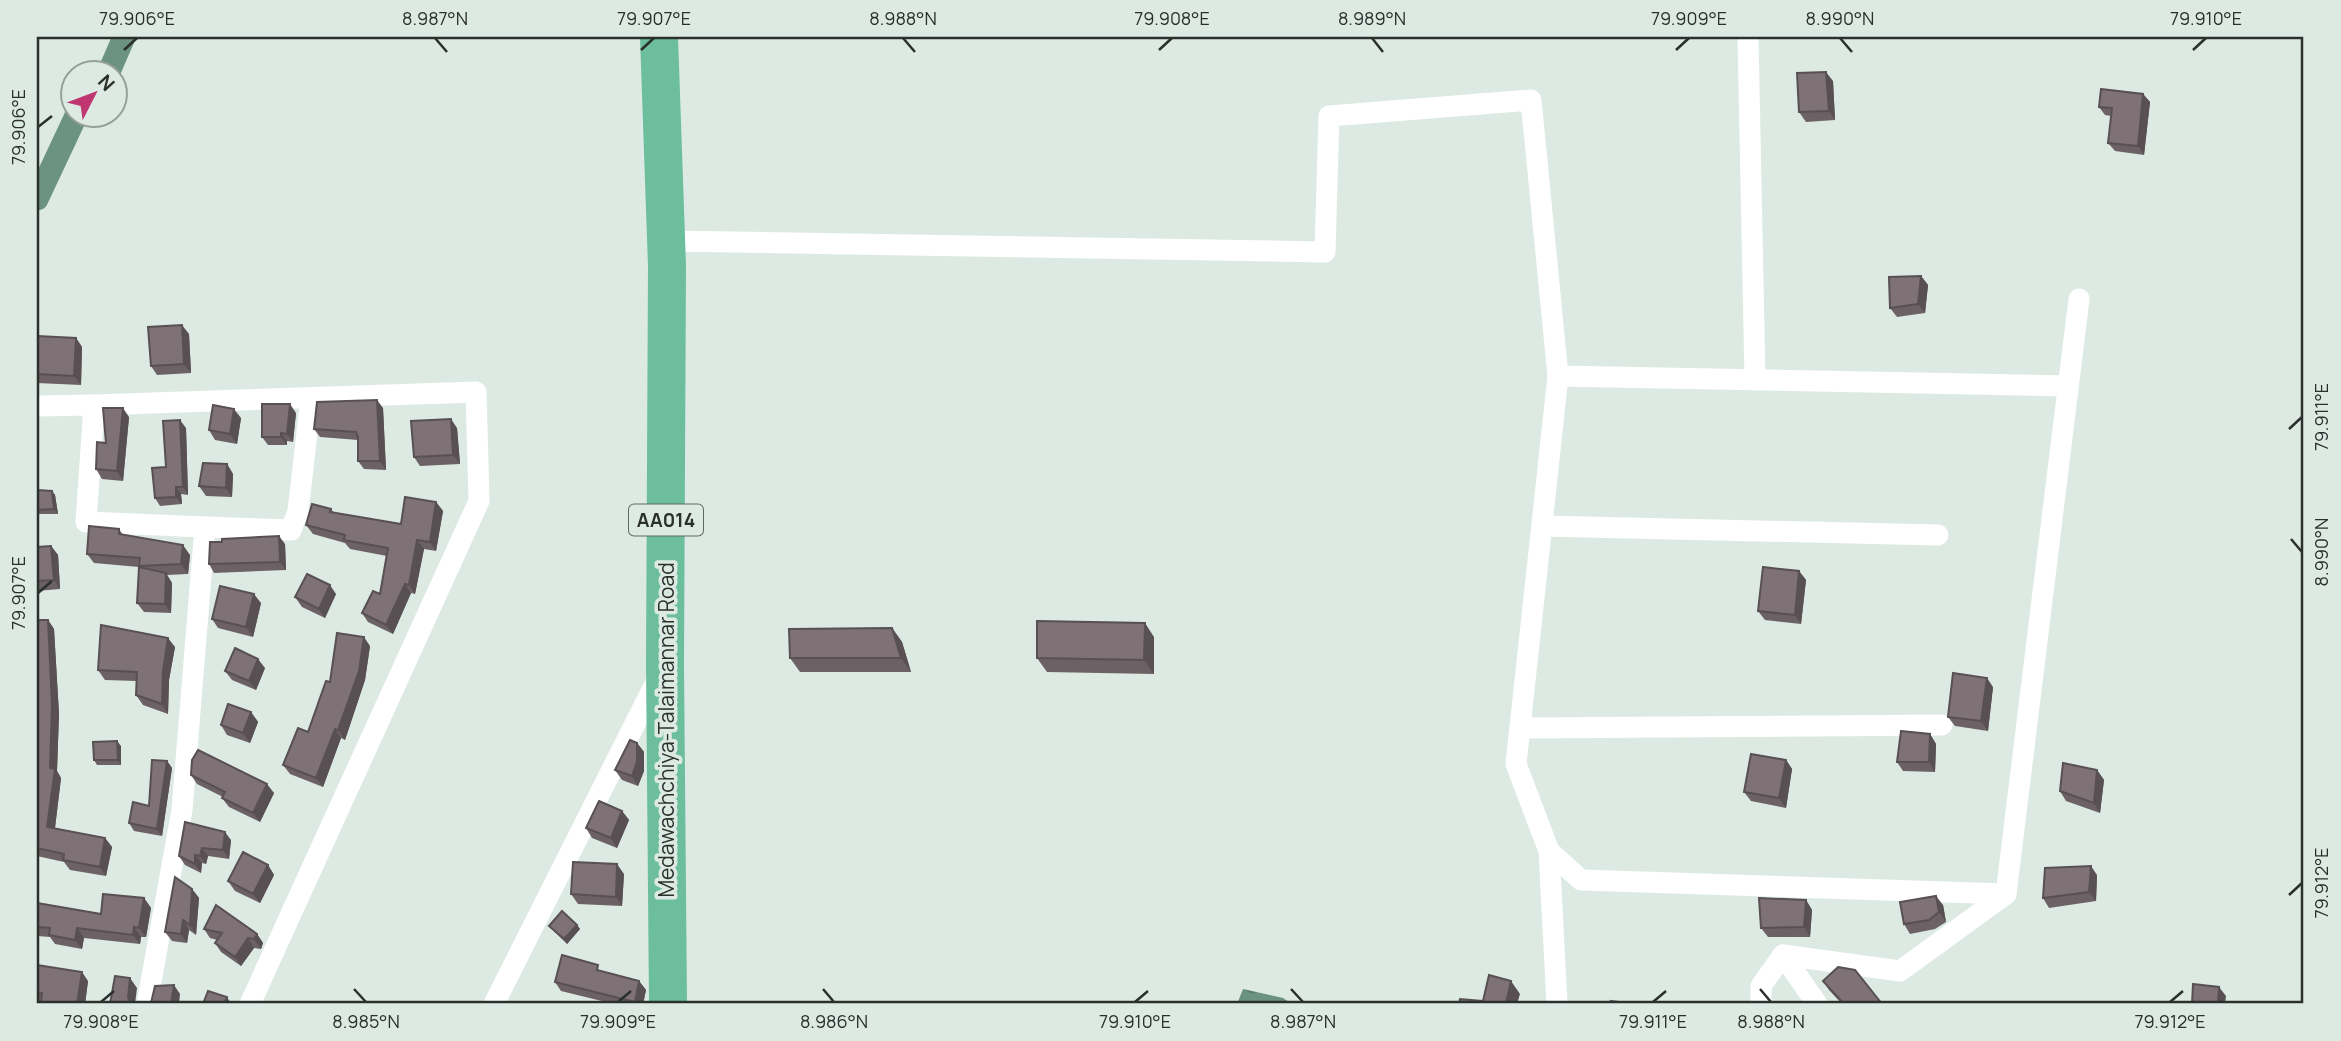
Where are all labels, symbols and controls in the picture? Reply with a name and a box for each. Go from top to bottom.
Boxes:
text: 79.906°E [99,6,175,30]
text: 8.987°N [402,6,468,30]
text: 79.907°E [617,6,691,30]
text: 8.988°N [869,6,937,30]
text: 79.908°E [1134,6,1210,30]
text: 8.989°N [1338,6,1406,30]
text: 79.909°E [1651,6,1727,30]
text: 8.990°N [1806,6,1874,30]
text: 79.910°E [2170,6,2242,30]
north arrow [60,60,130,130]
text: N [92,69,121,96]
text: 79.906°E [6,89,30,165]
text: 79.911°E [2309,383,2333,451]
road number: AA014 [629,505,703,536]
text: 8.990°N [2309,518,2333,586]
text: 79.907°E [6,556,30,630]
street label: Medawachchiya-Talaimannar Road [652,562,680,898]
text: 79.912°E [2309,847,2333,919]
text: 79.908°E [63,1009,139,1033]
text: 8.985°N [332,1009,400,1033]
text: 79.909°E [580,1009,656,1033]
text: 8.986°N [800,1009,868,1033]
text: 79.910°E [1099,1009,1171,1033]
text: 8.987°N [1270,1009,1336,1033]
text: 79.911°E [1619,1009,1687,1033]
text: 8.988°N [1737,1009,1805,1033]
text: 79.912°E [2134,1009,2206,1033]

